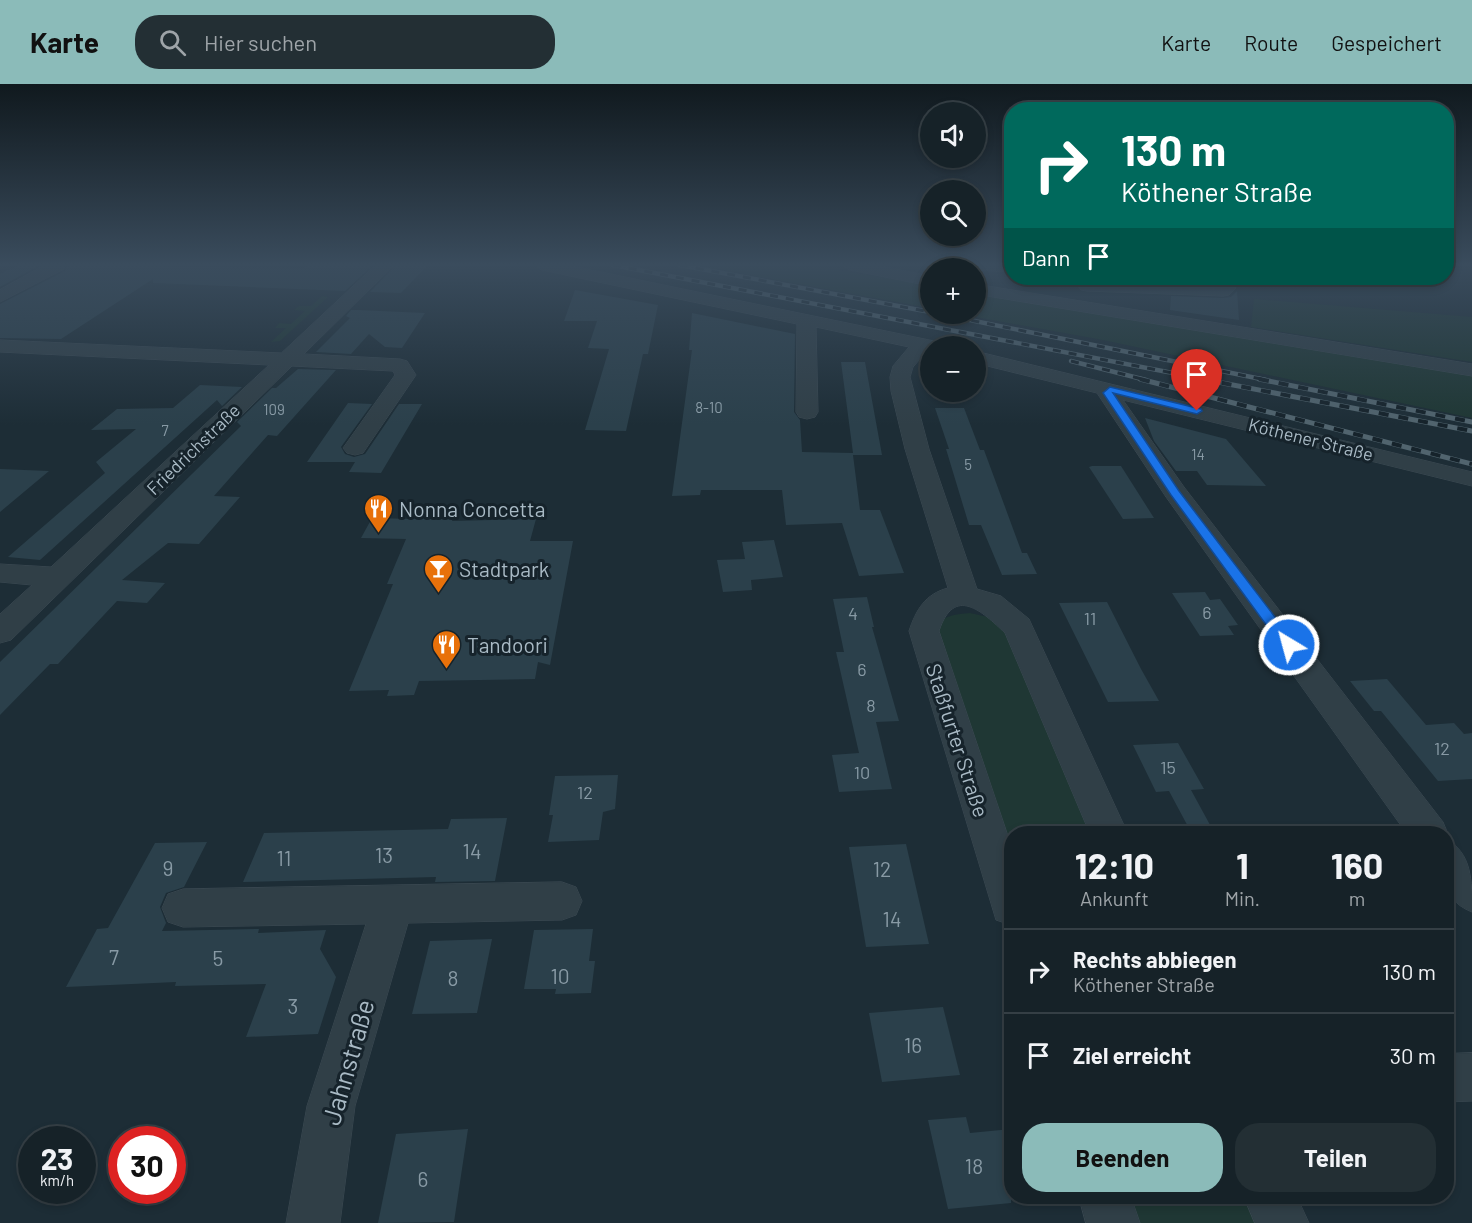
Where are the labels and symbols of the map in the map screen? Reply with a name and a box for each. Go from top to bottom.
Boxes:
pin [1171,349,1222,411]
house number: 8-10 [695,398,723,416]
street label: Friedrichstraße [142,399,244,499]
house number: 109 [263,400,285,418]
street label: Köthener Straße [1246,413,1376,465]
house number: 7 [161,421,169,439]
house number: 14 [1191,445,1205,463]
house number: 5 [964,455,972,473]
restaurant icon: Nonna Concetta [362,492,394,534]
place label: Nonna Concetta [399,496,545,521]
bar icon: Stadtpark [422,552,454,594]
place label: Stadtpark [459,556,549,581]
house number: 6 [1202,601,1212,623]
house number: 4 [848,602,858,624]
house number: 11 [1084,607,1096,629]
position arrow [1257,613,1321,677]
restaurant icon: Tandoori [430,628,462,670]
place label: Tandoori [467,632,548,657]
house number: 6 [857,658,867,680]
street label: Staßfurter Straße [921,660,995,820]
house number: 8 [866,694,876,716]
house number: 12 [1434,737,1450,759]
house number: 15 [1160,756,1176,778]
house number: 10 [854,761,870,783]
house number: 12 [577,781,593,803]
house number: 14 [463,838,481,863]
house number: 13 [375,842,393,867]
house number: 11 [277,845,291,870]
house number: 9 [163,855,173,880]
house number: 12 [873,856,891,881]
house number: 14 [883,906,901,931]
house number: 7 [109,944,119,969]
house number: 5 [213,945,223,970]
house number: 10 [550,963,570,988]
house number: 8 [448,965,458,990]
house number: 3 [288,993,298,1018]
street label: Jahnstraße [314,996,380,1128]
house number: 16 [904,1032,922,1057]
speed limit sign: 30 [108,1126,186,1204]
house number: 18 [965,1153,983,1178]
house number: 6 [418,1166,428,1191]

